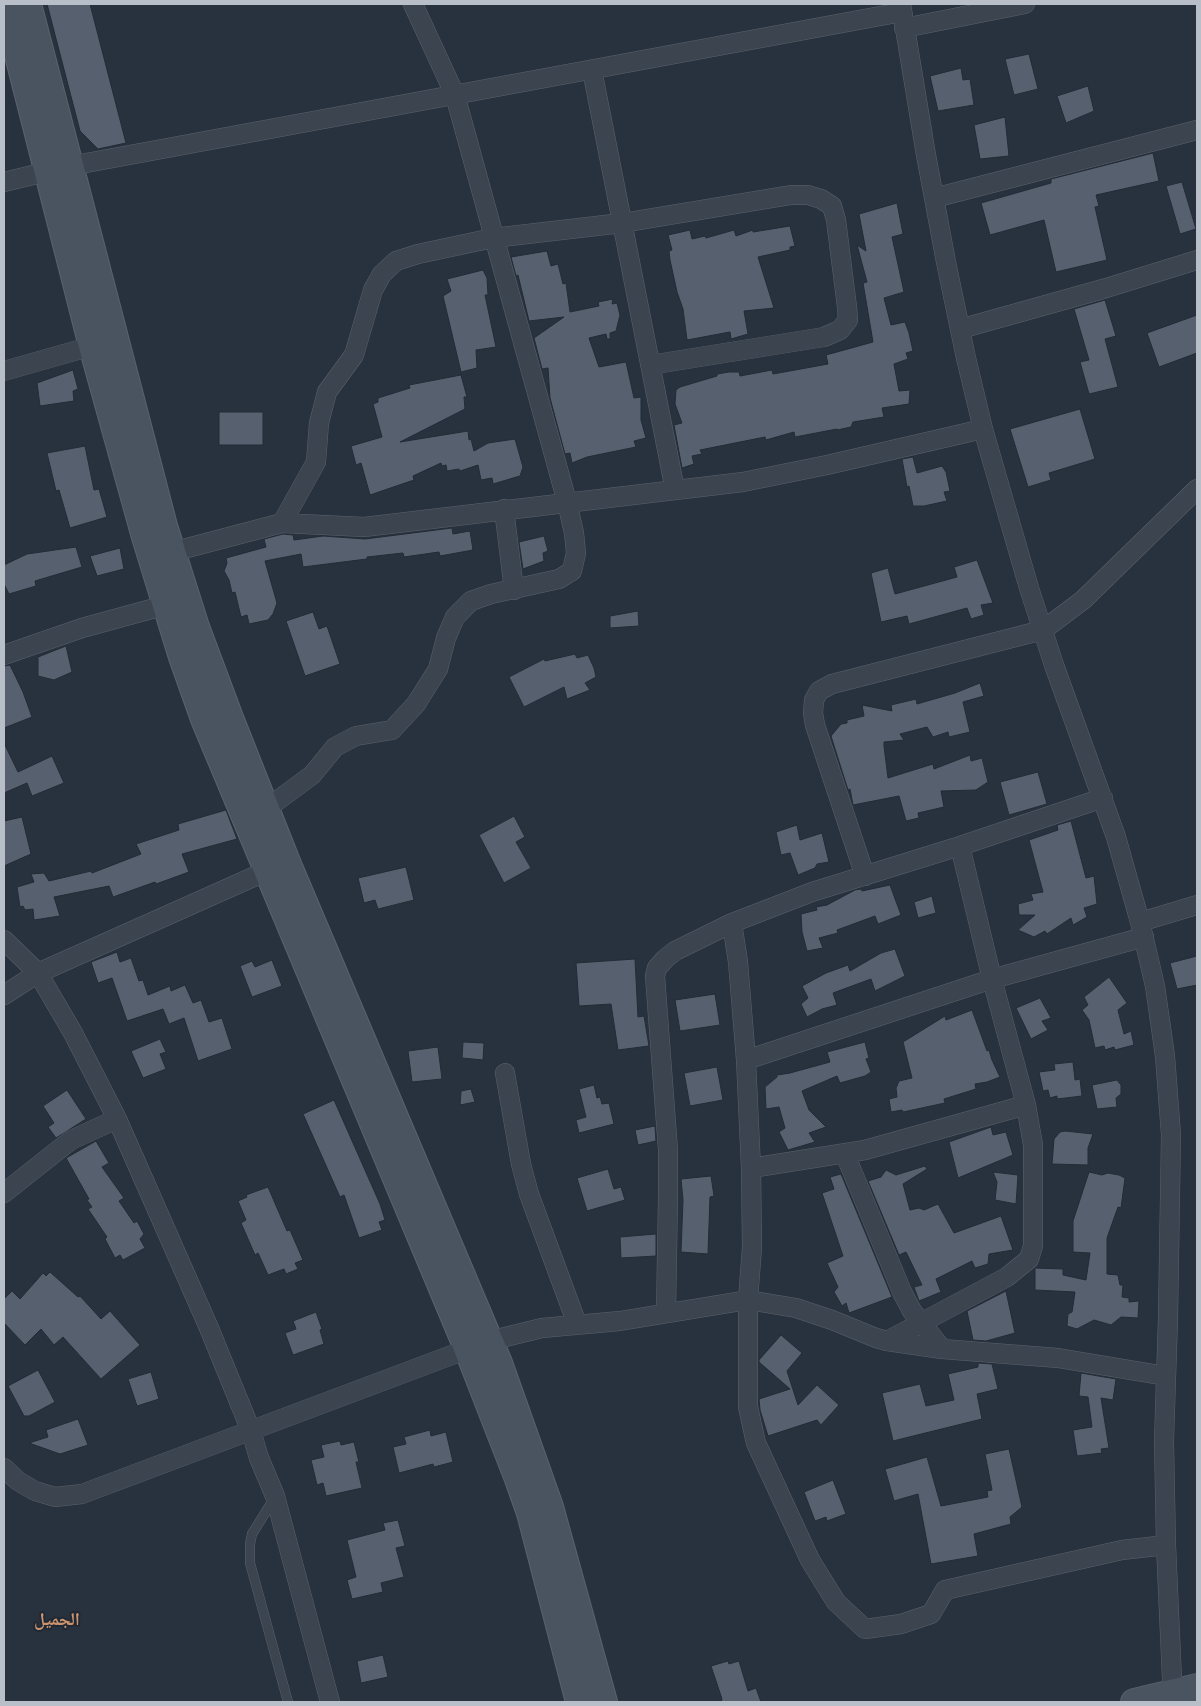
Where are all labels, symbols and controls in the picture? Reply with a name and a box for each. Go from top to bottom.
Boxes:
district label: الجميل [34,1608,80,1630]

